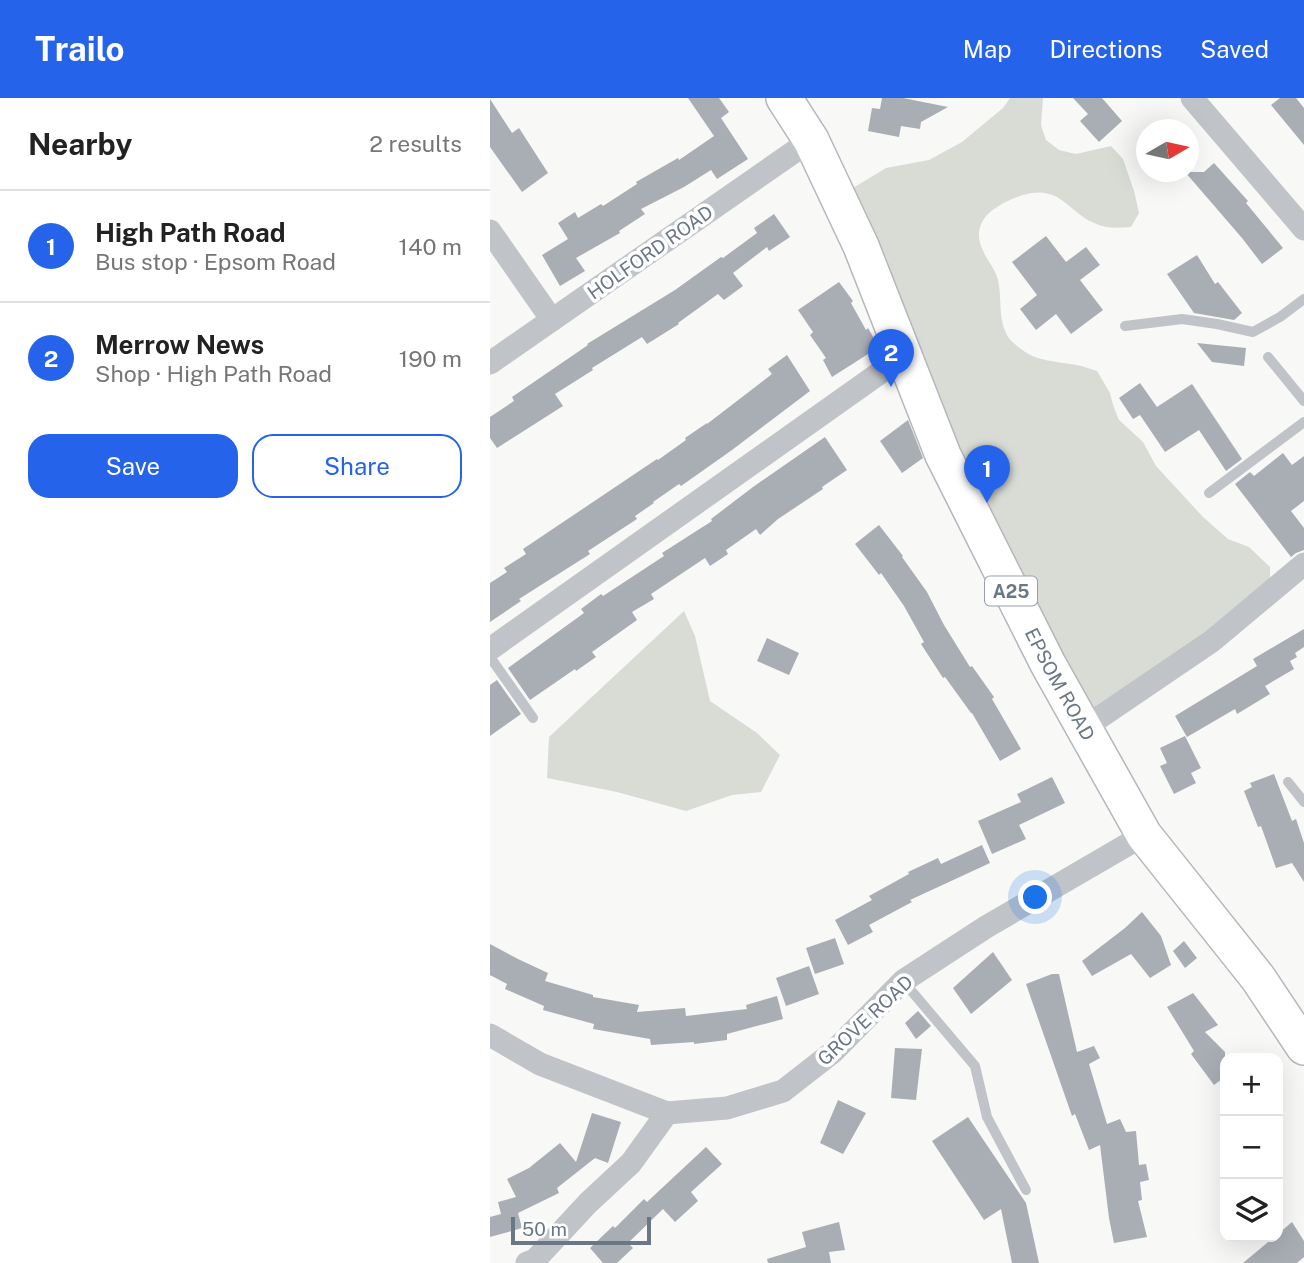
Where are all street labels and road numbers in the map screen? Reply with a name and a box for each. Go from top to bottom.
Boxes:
street label: HOLFORD ROAD [583,201,717,303]
road number: A25 [985,576,1037,606]
street label: EPSOM ROAD [1021,624,1100,744]
street label: GROVE ROAD [813,970,917,1070]

